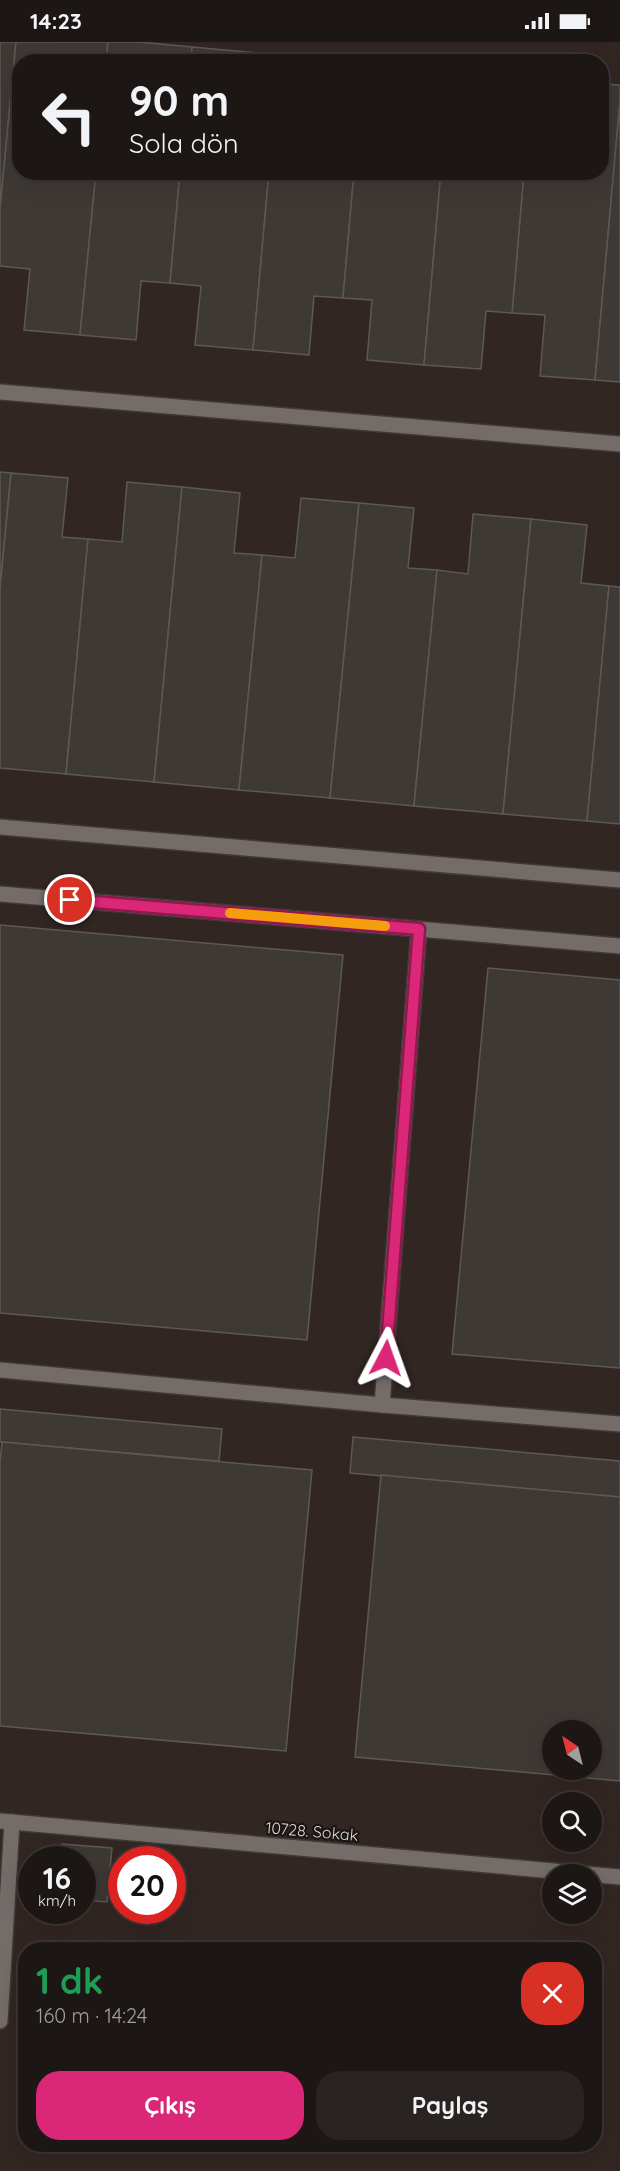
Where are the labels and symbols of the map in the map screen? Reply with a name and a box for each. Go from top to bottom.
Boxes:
pin [44,874,95,925]
position arrow [354,1326,418,1390]
north arrow [542,1720,602,1780]
street label: 10728. Sokak [265,1817,359,1845]
speed limit sign: 20 [108,1846,186,1924]

